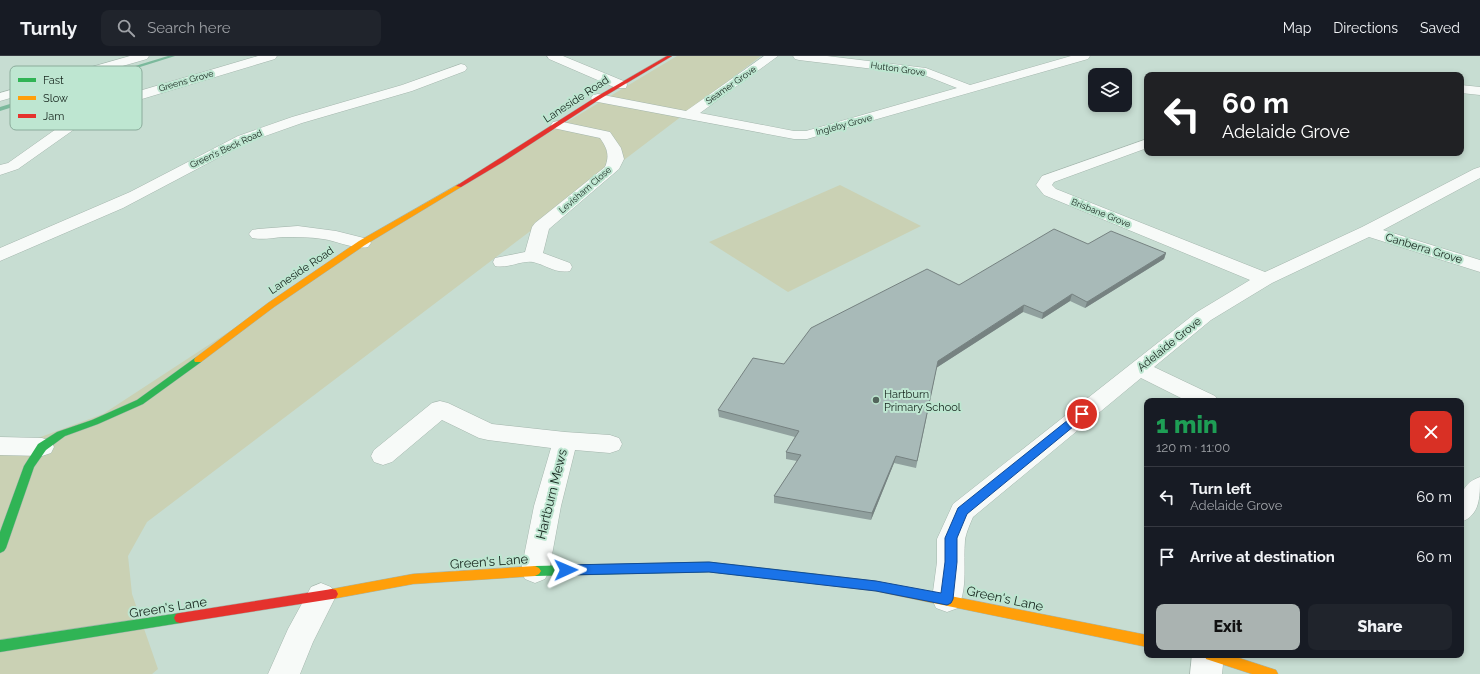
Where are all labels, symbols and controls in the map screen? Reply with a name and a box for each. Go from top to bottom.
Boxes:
search box [101,10,381,46]
text: Turnly [20,17,77,39]
icon: search [115,17,137,39]
text: Search here [147,19,231,37]
text: Map [1283,20,1311,36]
text: Directions [1333,20,1398,36]
text: Saved [1420,20,1460,36]
street label: Hutton Grove [870,60,927,78]
street label: Seamer Grove [704,64,759,106]
legend [10,66,142,130]
street label: Greens Grove [157,68,215,94]
map controls [1088,68,1132,112]
button: layers [1088,68,1132,112]
street label: Laneside Road [541,73,612,125]
text: Fast [43,74,64,87]
text: 60 m [1222,87,1289,120]
icon: left [1156,88,1208,140]
text: Slow [43,92,68,105]
text: Jam [43,110,64,123]
street label: Ingleby Grove [815,113,874,137]
text: Adelaide Grove [1222,121,1350,142]
street label: Green's Beck Road [188,128,264,170]
street label: Levisham Close [557,164,614,215]
street label: Brisbane Grove [1070,197,1133,230]
street label: Canberra Grove [1384,231,1464,267]
street label: Laneside Road [266,244,336,297]
street label: Adelaide Grove [1135,314,1204,374]
place label: Hartburn Primary School [884,388,961,414]
marker: Hartburn Primary School [871,395,881,405]
pin [1065,397,1099,431]
icon: arrive [1071,403,1093,425]
text: 1 min [1156,410,1218,439]
button: close [1410,411,1452,453]
text: 120 m · 11:00 [1156,440,1230,455]
street label: Hartburn Mews [533,448,570,541]
text: Turn left [1190,480,1251,498]
icon: left [1156,486,1178,508]
text: 60 m [1416,488,1452,506]
text: Adelaide Grove [1190,498,1282,513]
icon: arrive [1156,546,1178,568]
text: Arrive at destination [1190,548,1335,566]
text: 60 m [1416,548,1452,566]
position arrow [545,549,587,591]
street label: Green's Lane [449,551,529,572]
street label: Green's Lane [965,583,1045,614]
street label: Green's Lane [128,594,208,621]
button: Exit [1156,604,1300,650]
button: Share [1308,604,1452,650]

